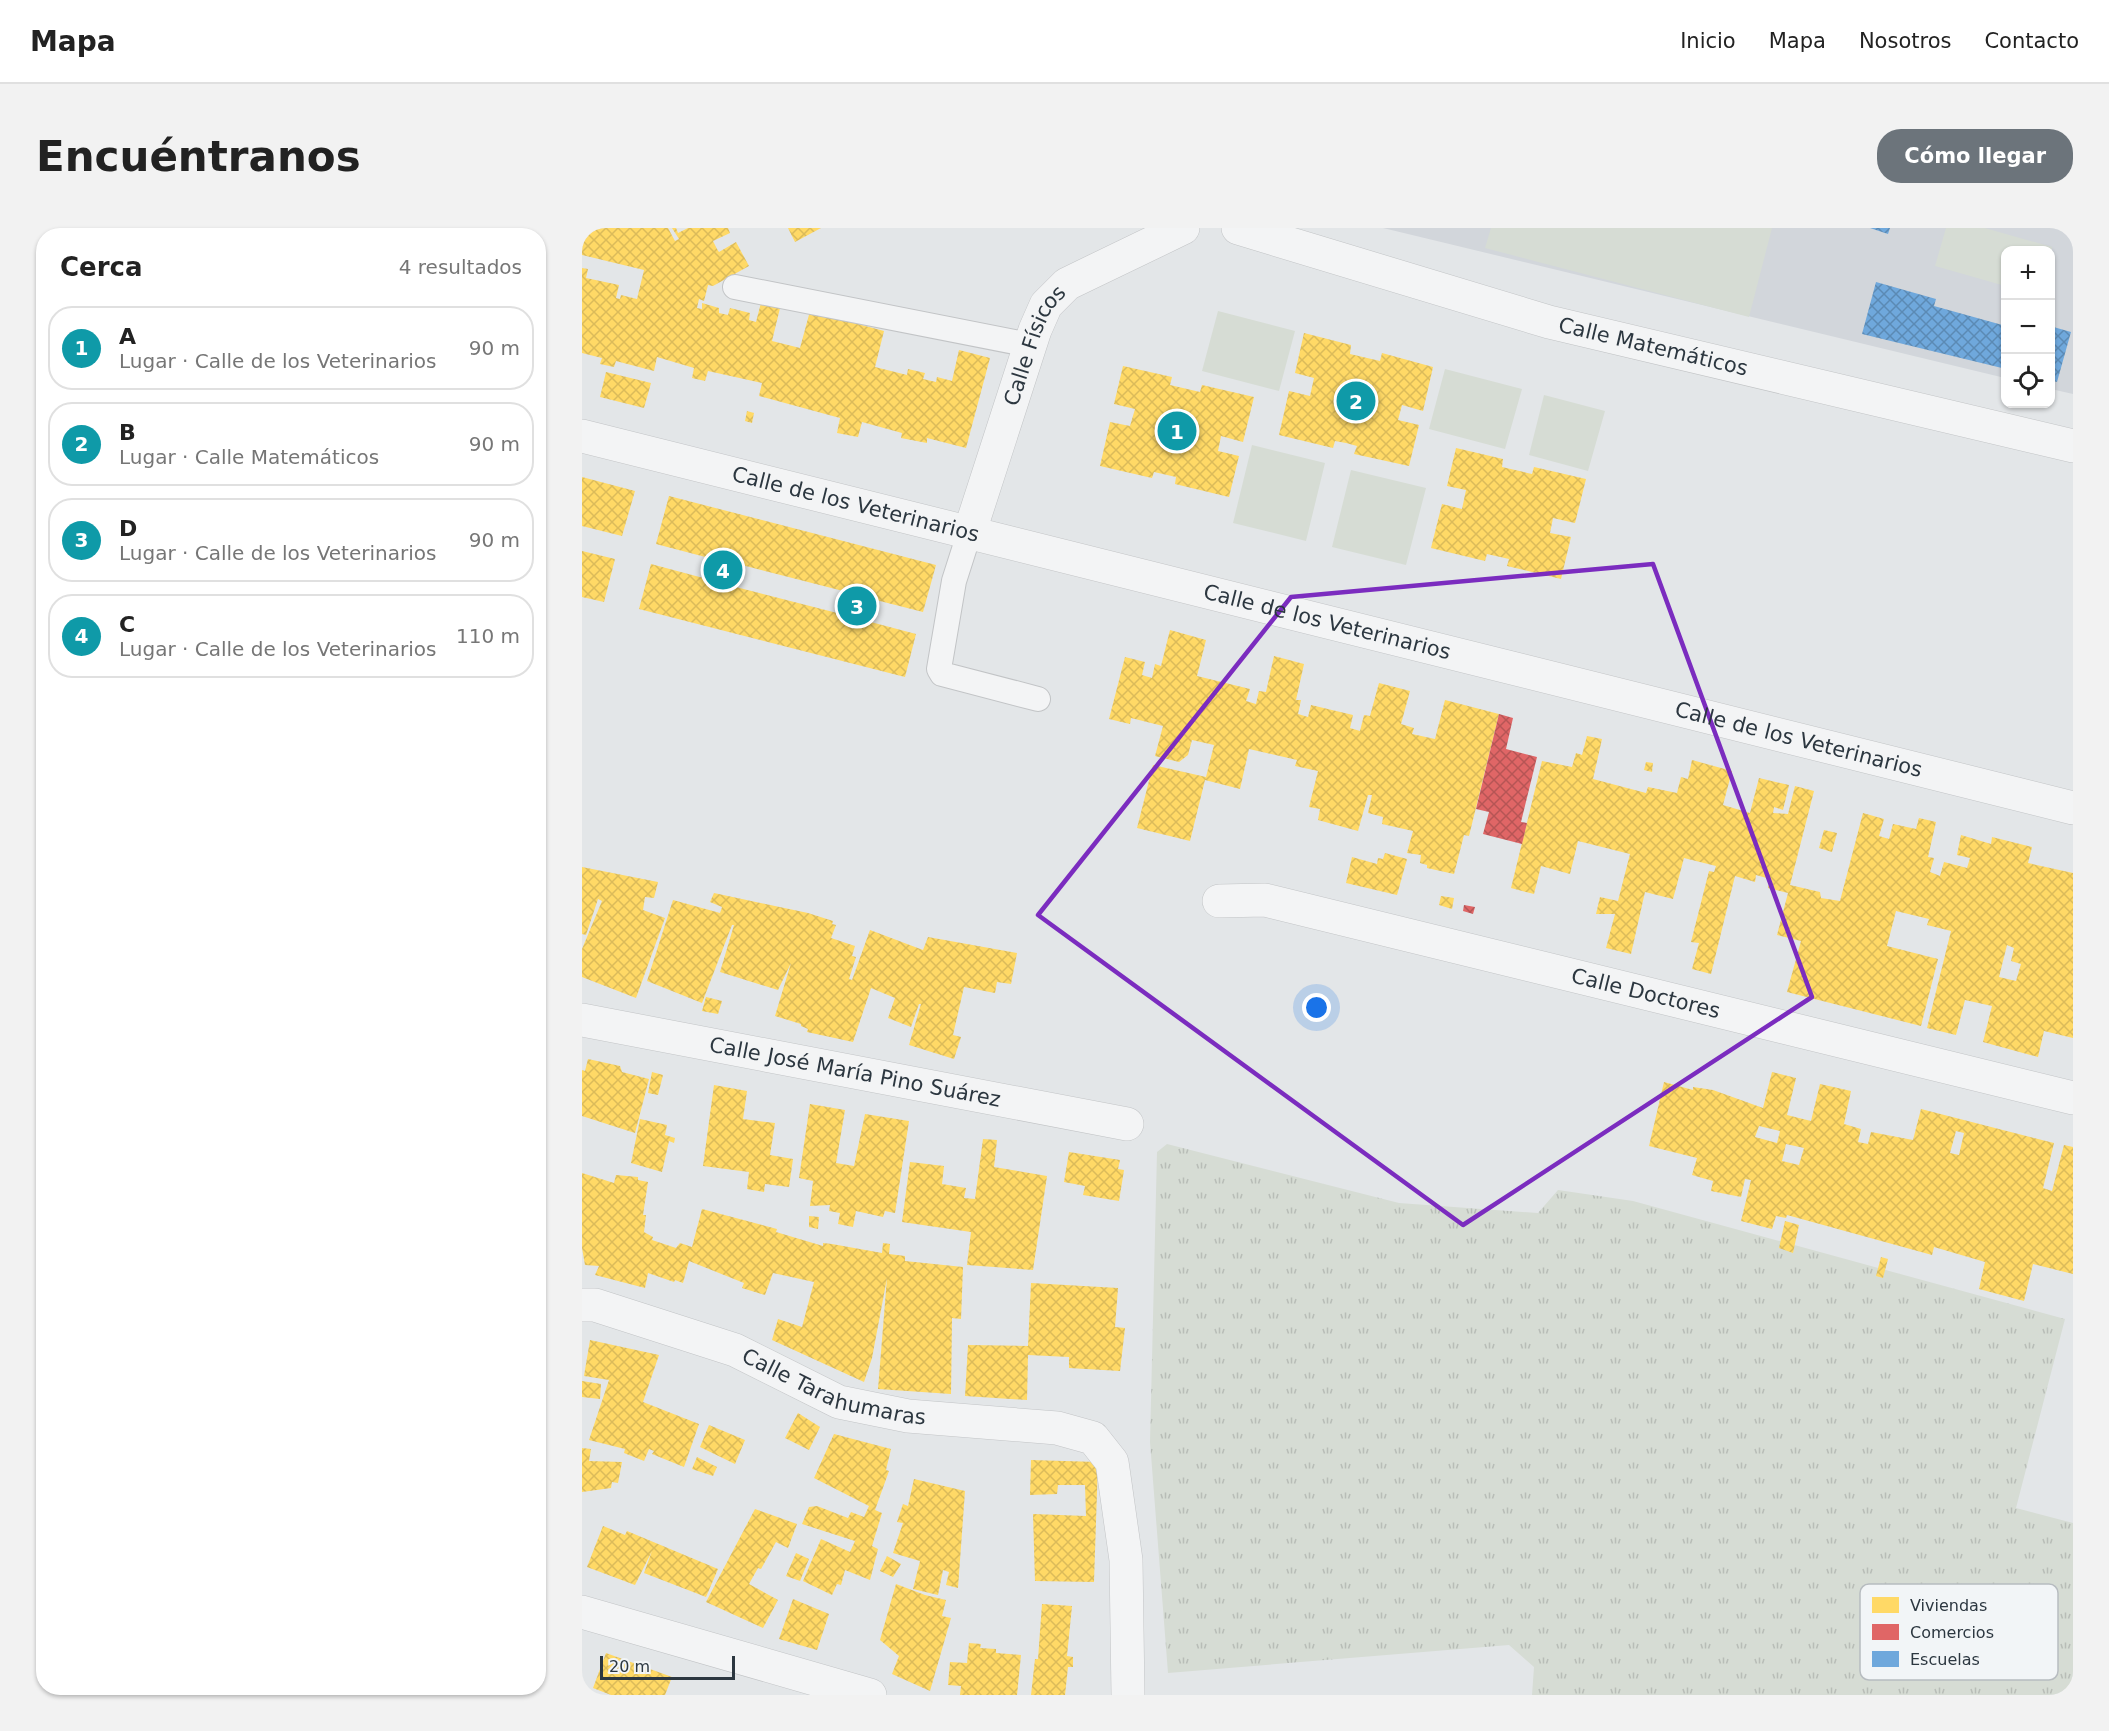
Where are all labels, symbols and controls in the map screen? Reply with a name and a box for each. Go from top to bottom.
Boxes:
text: Mapa [30,25,116,58]
text: Inicio [1680,29,1736,53]
text: Mapa [1769,29,1826,53]
text: Nosotros [1859,29,1951,53]
text: Contacto [1984,29,2079,53]
button: Cómo llegar [1877,129,2073,183]
text: Encuéntranos [36,132,361,181]
map controls [2001,246,2055,408]
button: + [2001,246,2055,300]
text: Cerca [60,252,143,282]
text: 4 resultados [399,255,522,279]
street label: Calle Físicos [999,280,1071,409]
button: − [2001,300,2055,354]
street label: Calle Matemáticos [1556,313,1750,381]
text: A [119,324,136,349]
text: 1 [75,336,88,360]
text: 90 m [469,336,520,360]
text: Lugar · Calle de los Veterinarios [119,349,436,373]
button: locate [2001,354,2055,408]
pin: 2 [1336,378,1376,423]
pin: 1 [1158,408,1196,454]
text: B [119,420,136,445]
text: 2 [75,432,88,456]
text: 90 m [469,432,520,456]
text: Lugar · Calle Matemáticos [119,445,379,469]
street label: Calle de los Veterinarios [730,462,982,547]
text: D [119,516,137,541]
text: 3 [75,528,88,552]
text: 90 m [469,528,520,552]
text: Lugar · Calle de los Veterinarios [119,541,436,565]
pin: 4 [704,548,742,592]
street label: Calle de los Veterinarios [1201,580,1453,664]
pin: 3 [838,584,876,628]
text: C [119,612,135,637]
text: 4 [75,624,88,648]
text: 110 m [456,624,520,648]
text: Lugar · Calle de los Veterinarios [119,637,436,661]
street label: Calle de los Veterinarios [1673,697,1925,782]
street label: Calle Doctores [1569,963,1723,1023]
your location [1302,993,1331,1022]
street label: Calle José María Pino Suárez [707,1033,1003,1112]
street label: Calle Tarahumaras [738,1343,927,1429]
legend [1860,1584,2058,1680]
text: Viviendas [1910,1596,1987,1615]
text: Comercios [1910,1623,1994,1642]
text: Escuelas [1910,1650,1980,1669]
scale bar [600,1653,735,1680]
text: 20 m [609,1657,650,1676]

